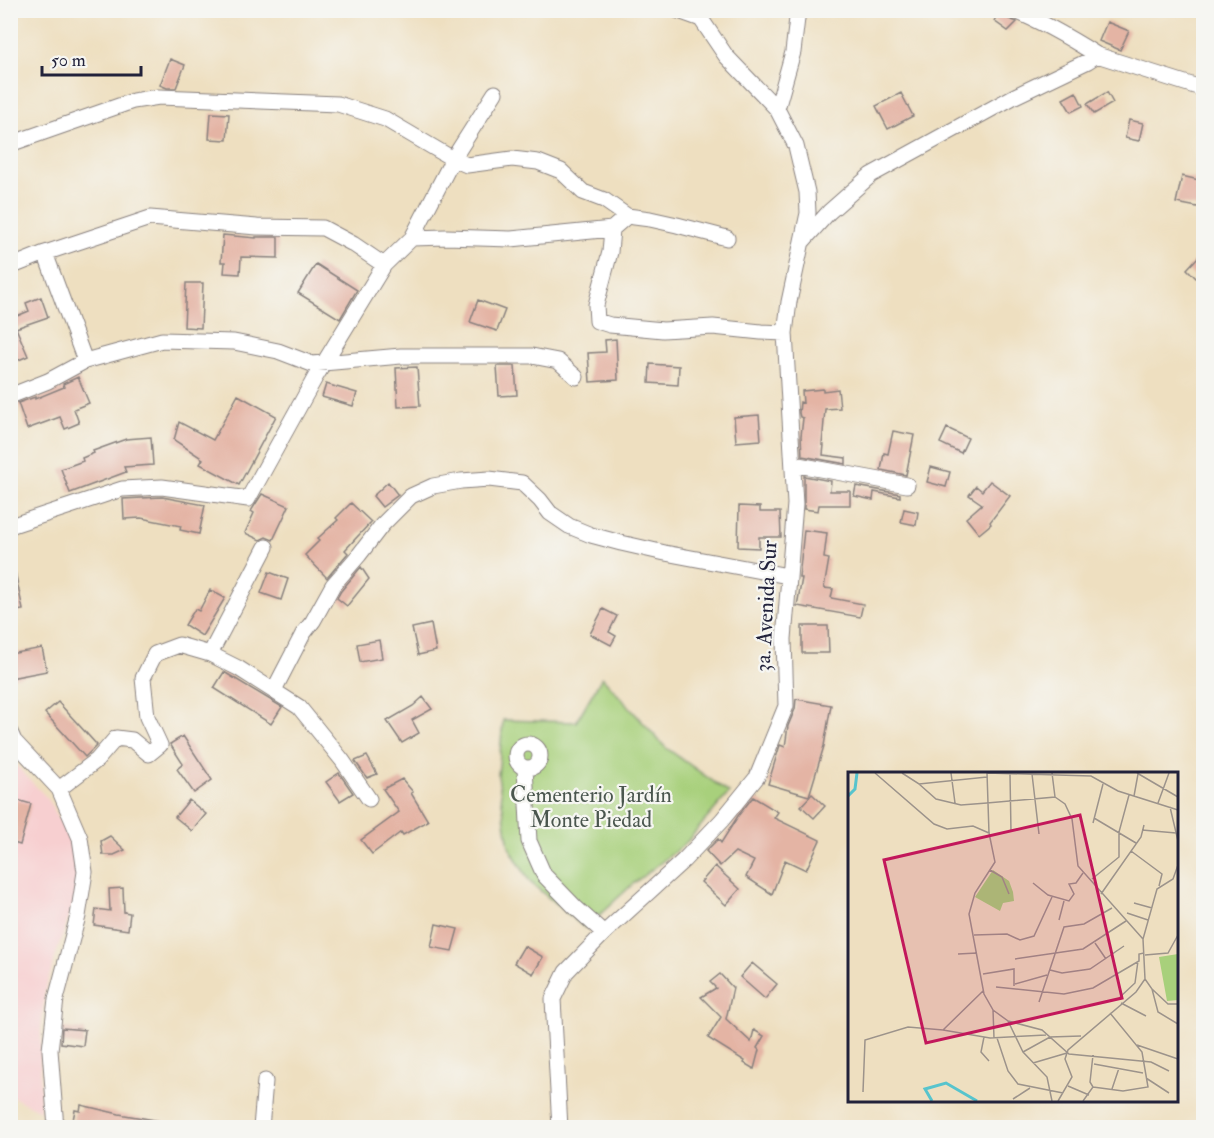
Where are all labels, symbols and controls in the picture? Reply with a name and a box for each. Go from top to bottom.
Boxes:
scale bar [42,39,141,77]
text: 50 m [51,49,86,72]
street label: 3a. Avenida Sur [749,539,783,673]
inset map [848,772,1178,1102]
park label: Cementerio Jardín Monte Piedad [510,781,672,834]

